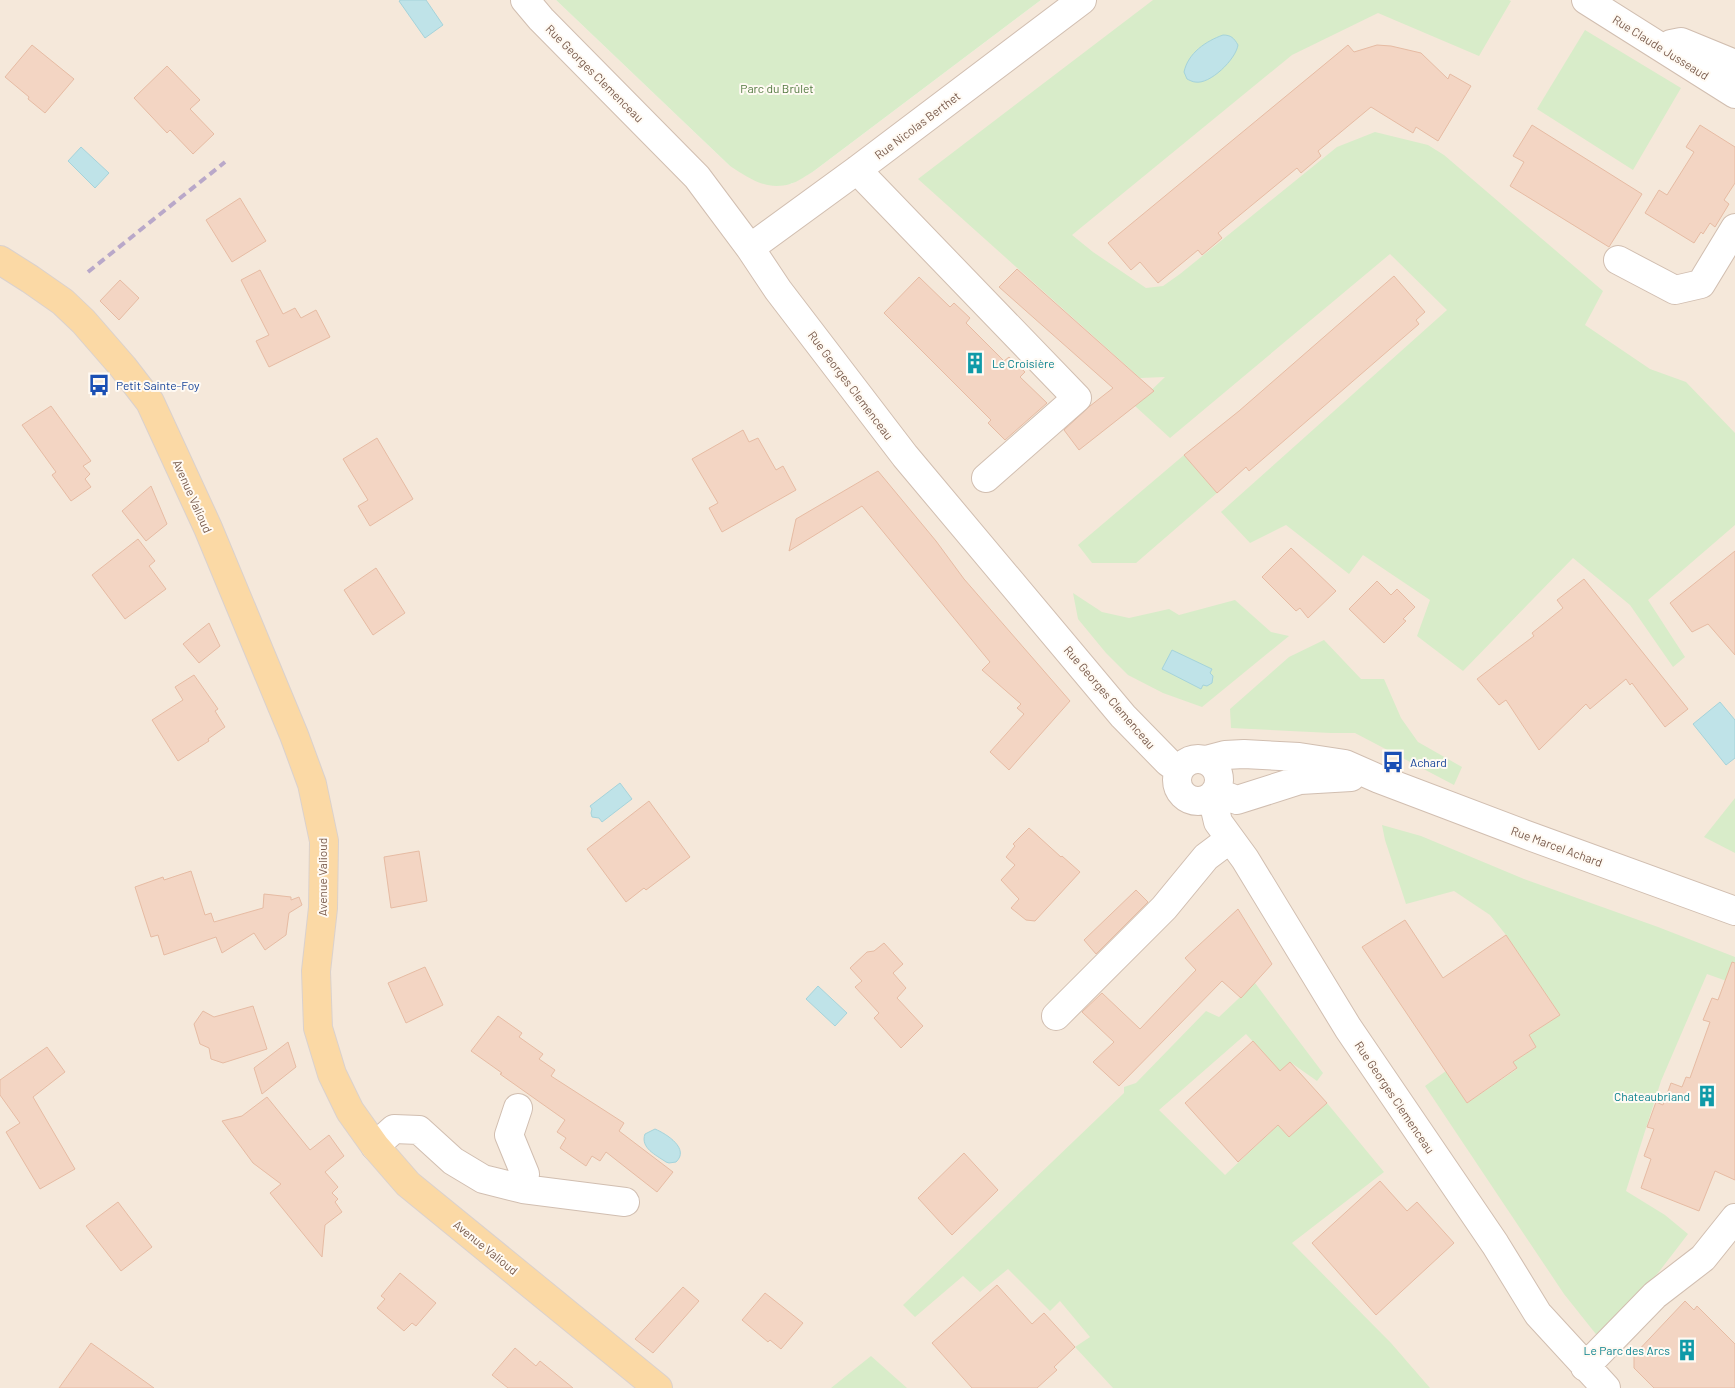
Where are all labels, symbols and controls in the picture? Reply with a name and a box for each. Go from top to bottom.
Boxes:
street label: Rue Claude Jusseaud [1610,12,1712,82]
street label: Rue Georges Clemenceau [543,21,647,125]
park label: Parc du Brûlet [740,81,814,95]
street label: Rue Nicolas Berthet [871,88,963,162]
street label: Rue Georges Clemenceau [806,328,896,442]
building icon: Le Croisière [962,350,988,376]
place label: Le Croisière [992,356,1055,370]
bus stop icon: Petit Sainte-Foy [86,372,112,398]
place label: Petit Sainte-Foy [116,378,200,392]
street label: Avenue Valioud [171,457,215,535]
street label: Rue Georges Clemenceau [1061,643,1159,751]
bus stop icon: Achard [1380,749,1406,775]
place label: Achard [1410,755,1447,769]
street label: Rue Marcel Achard [1509,823,1605,869]
street label: Avenue Valioud [315,838,329,916]
street label: Rue Georges Clemenceau [1352,1038,1438,1156]
building icon: Chateaubriand [1694,1083,1720,1109]
place label: Chateaubriand [1614,1089,1690,1103]
street label: Avenue Valioud [451,1217,521,1277]
building icon: Le Parc des Arcs [1674,1337,1700,1363]
place label: Le Parc des Arcs [1584,1343,1670,1357]

